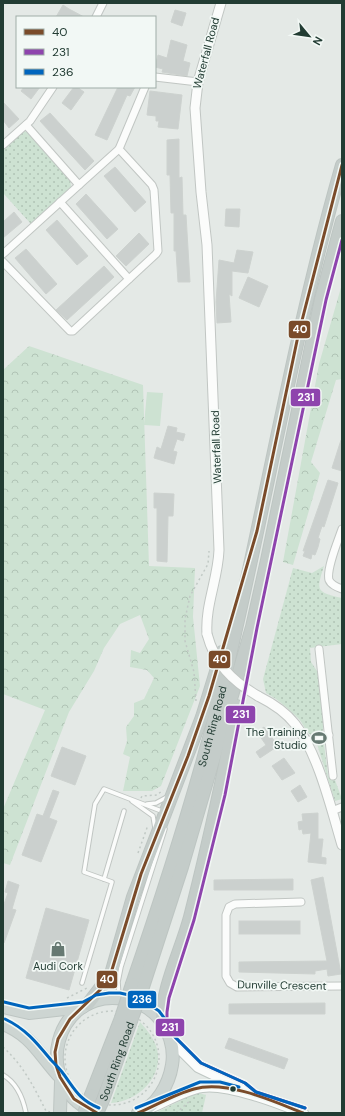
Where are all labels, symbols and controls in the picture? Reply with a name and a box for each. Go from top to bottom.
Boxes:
legend [16,16,156,88]
street label: Waterfall Road [190,16,222,90]
north arrow [289,16,329,56]
text: 40 [52,24,68,40]
text: N [310,34,326,48]
text: 231 [52,44,70,60]
text: 236 [52,64,74,80]
line badge: 40 [288,320,311,339]
text: 40 [293,322,308,336]
line badge: 231 [290,388,321,407]
text: 231 [298,390,314,404]
street label: Waterfall Road [208,410,224,484]
line badge: 40 [208,650,231,669]
text: 40 [213,652,228,666]
street label: South Ring Road [195,684,230,768]
line badge: 231 [225,705,256,724]
text: 231 [233,707,249,721]
place label: The Training Studio [246,725,307,752]
sports icon: The Training Studio [310,729,328,747]
shop icon: Audi Cork [49,940,67,958]
place label: Audi Cork [33,959,83,973]
line badge: 40 [96,970,118,989]
text: 40 [100,972,115,986]
street label: Dunville Crescent [237,977,327,993]
line badge: 236 [127,990,157,1009]
text: 236 [132,992,152,1006]
line badge: 231 [155,1018,185,1037]
street label: South Ring Road [96,1020,137,1103]
text: 231 [162,1020,178,1034]
unlabelled marker [228,1084,238,1094]

